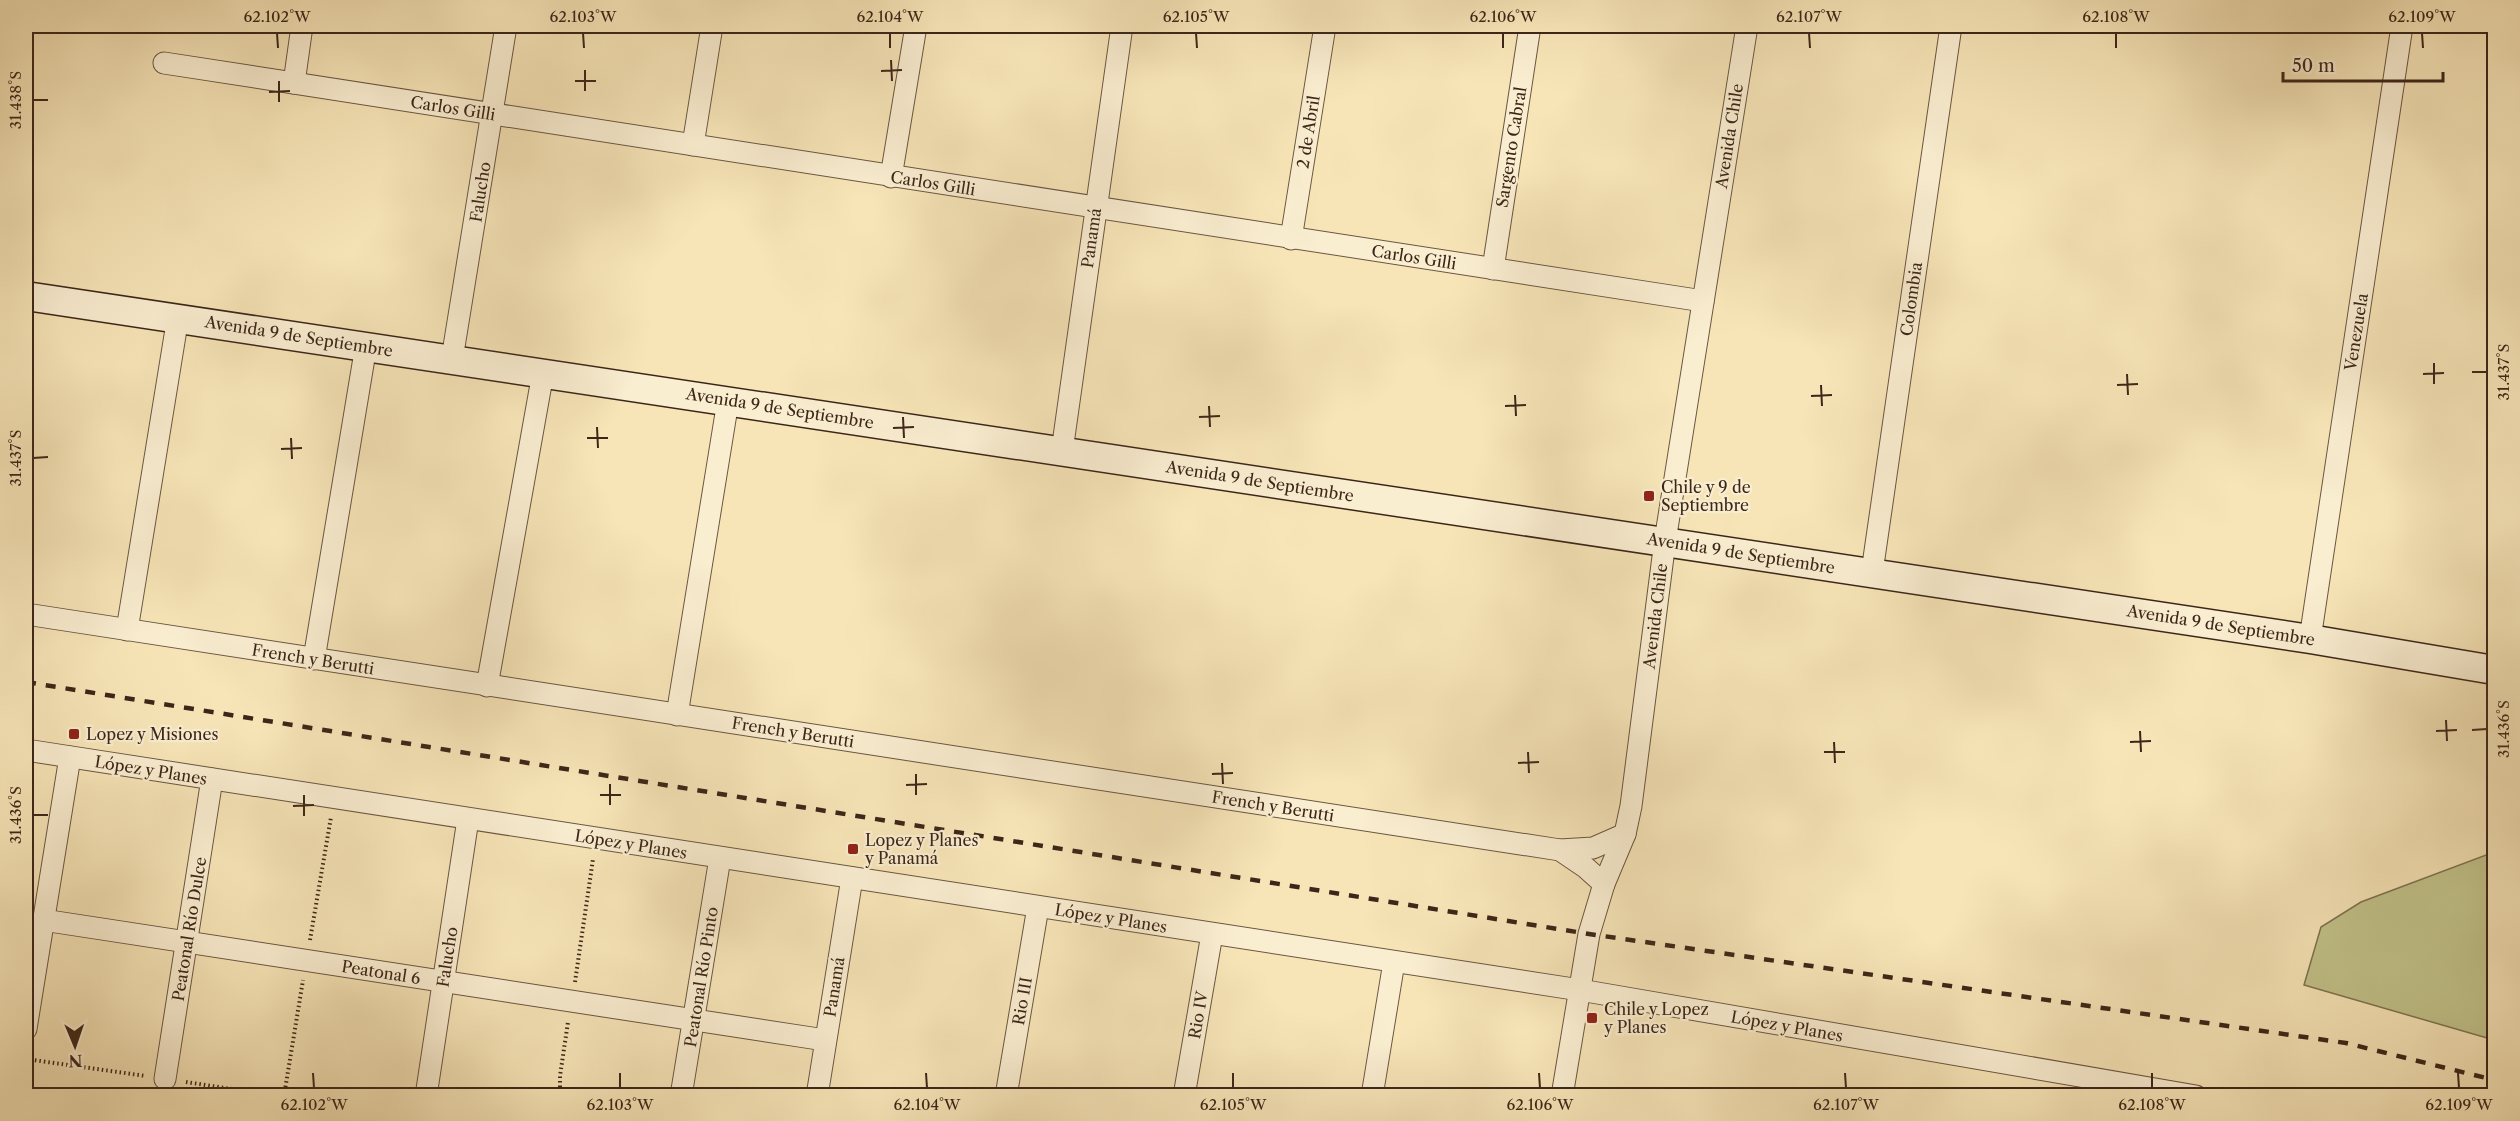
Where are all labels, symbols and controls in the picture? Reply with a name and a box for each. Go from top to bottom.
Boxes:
text: 62.102°W [243,7,311,26]
text: 62.103°W [550,7,617,26]
text: 62.104°W [856,7,924,26]
text: 62.105°W [1163,7,1230,26]
text: 62.106°W [1469,7,1537,26]
text: 62.107°W [1776,7,1843,26]
text: 62.108°W [2082,7,2150,26]
text: 62.109°W [2388,7,2456,26]
scale bar [2283,45,2444,83]
text: 50 m [2292,55,2335,77]
text: 31.438°S [6,71,25,129]
street label: Avenida Chile [1711,82,1747,191]
street label: Sargento Cabral [1492,85,1530,209]
street label: Carlos Gilli [409,91,497,125]
street label: 2 de Abril [1292,94,1324,170]
street label: Falucho [465,160,495,224]
street label: Carlos Gilli [889,166,977,200]
street label: Panamá [1077,206,1105,269]
street label: Carlos Gilli [1370,240,1458,274]
street label: Colombia [1896,260,1926,337]
street label: Venezuela [2340,291,2372,373]
street label: Avenida 9 de Septiembre [203,311,394,361]
text: 31.437°S [2494,344,2513,400]
street label: Avenida 9 de Septiembre [684,383,875,433]
text: 31.437°S [6,430,25,486]
street label: Avenida 9 de Septiembre [1164,456,1355,506]
place label: Chile y 9 de Septiembre [1661,477,1751,515]
marker: Chile y 9 de Septiembre [1642,489,1656,503]
street label: Avenida 9 de Septiembre [1645,528,1836,578]
street label: Avenida Chile [1638,562,1671,671]
street label: Avenida 9 de Septiembre [2125,600,2316,650]
street label: French y Berutti [250,639,376,679]
text: 31.436°S [2494,700,2513,758]
street label: French y Berutti [730,712,856,752]
place label: Lopez y Misiones [86,724,218,744]
marker: Lopez y Misiones [67,727,81,741]
street label: López y Planes [93,751,209,789]
text: 31.436°S [6,786,25,844]
street label: French y Berutti [1210,786,1336,826]
street label: López y Planes [573,825,689,863]
place label: Lopez y Planes y Panamá [864,830,979,868]
marker: Lopez y Planes y Panamá [846,842,860,856]
street label: Peatonal Río Dulce [168,855,210,1003]
street label: López y Planes [1053,899,1169,937]
street label: Peatonal Río Pinto [680,905,722,1049]
street label: Falucho [432,925,462,989]
street label: Panamá [819,955,849,1018]
street label: Peatonal 6 [340,956,422,988]
street label: Rio III [1008,975,1036,1027]
street label: Rio IV [1184,989,1212,1040]
place label: Chile y Lopez y Planes [1603,999,1709,1037]
street label: López y Planes [1729,1006,1845,1046]
marker: Chile y Lopez y Planes [1585,1011,1599,1025]
north arrow [45,1016,105,1076]
text: N [68,1051,83,1071]
text: 62.102°W [280,1095,348,1114]
text: 62.103°W [587,1095,654,1114]
text: 62.104°W [893,1095,961,1114]
text: 62.105°W [1200,1095,1267,1114]
text: 62.106°W [1506,1095,1574,1114]
text: 62.107°W [1813,1095,1880,1114]
text: 62.108°W [2118,1095,2186,1114]
text: 62.109°W [2425,1095,2493,1114]

